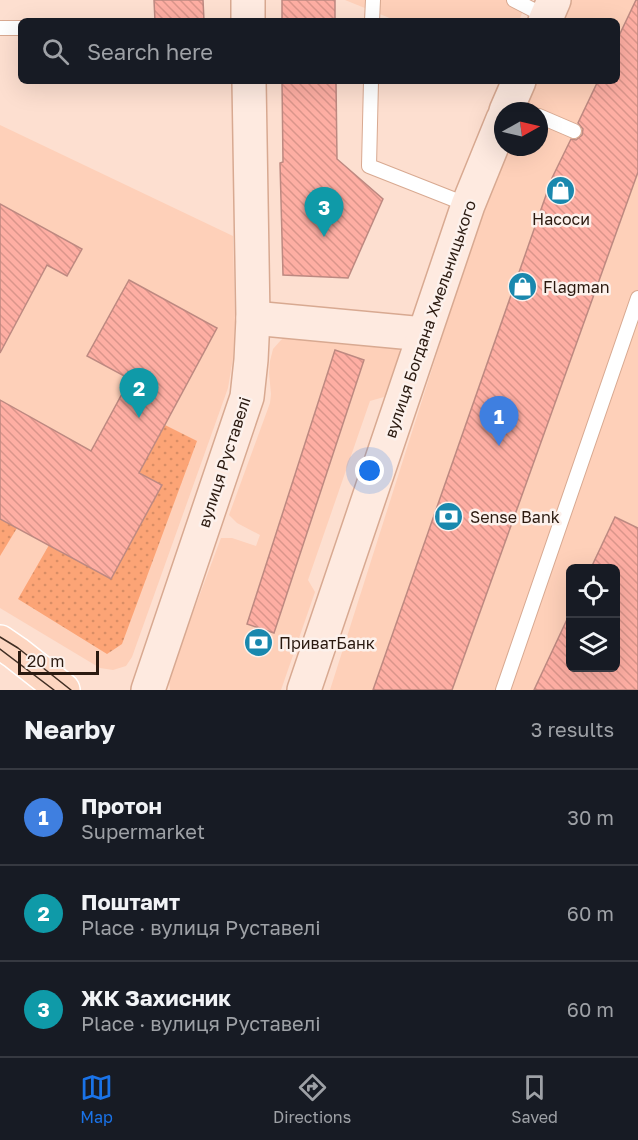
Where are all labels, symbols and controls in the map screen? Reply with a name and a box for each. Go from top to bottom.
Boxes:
search box [18,18,620,84]
icon: search [39,35,72,68]
text: Search here [87,38,213,65]
north arrow [494,102,548,156]
shop icon: Насоси [545,175,577,207]
pin: 3 [304,188,344,237]
street label: вулиця Богдана Хмельницького [380,197,480,441]
place label: Насоси [532,209,590,229]
shop icon: Flagman [506,271,538,303]
place label: Flagman [543,277,610,297]
pin: 2 [120,368,158,418]
street label: вулиця Руставелі [193,394,255,530]
pin: 1 [480,396,518,446]
your location [355,456,384,485]
bank icon: Sense Bank [433,501,465,533]
place label: Sense Bank [470,507,560,527]
map controls [566,564,620,672]
button: locate [566,564,620,618]
button: layers [566,618,620,672]
bank icon: ПриватБанк [242,627,274,659]
place label: ПриватБанк [279,633,375,653]
scale bar [18,648,99,676]
text: 20 m [27,651,64,671]
text: Nearby [24,714,115,745]
text: 3 results [531,717,614,741]
text: Протон [81,792,162,819]
text: 1 [38,805,49,829]
text: 30 m [567,805,614,829]
text: Supermarket [81,819,205,843]
text: Поштамт [81,888,180,915]
text: 2 [37,901,50,925]
text: 60 m [567,901,614,925]
text: Place · вулиця Руставелі [81,915,321,939]
text: ЖК Захисник [81,984,231,1011]
text: 3 [37,997,50,1021]
text: 60 m [567,997,614,1021]
text: Place · вулиця Руставелі [81,1011,321,1035]
tab: Map [80,1071,113,1127]
tab: Directions [273,1071,351,1127]
tab: Saved [511,1071,558,1127]

